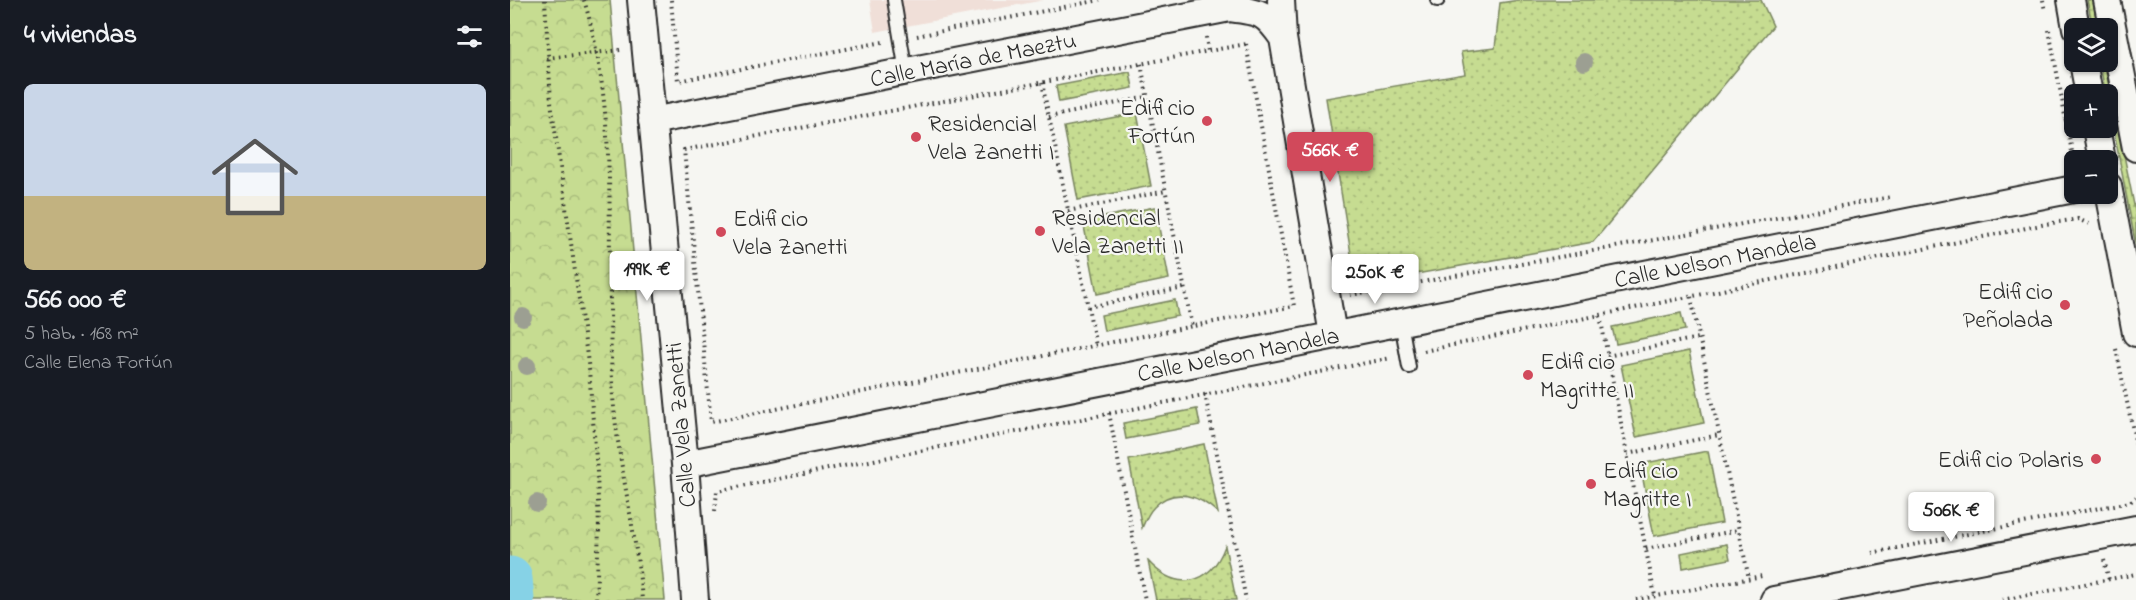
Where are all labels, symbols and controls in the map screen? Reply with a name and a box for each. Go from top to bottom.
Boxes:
text: 4 viviendas [24,17,137,55]
map controls [2064,18,2118,204]
button: layers [2064,18,2118,72]
icon: filters [453,20,486,53]
street label: Calle María de Maeztu [867,24,1080,99]
button: + [2064,84,2118,138]
place label: Edificio Fortún [1120,92,1195,155]
place label: Residencial Vela Zanetti I [927,108,1054,171]
marker: Edificio Fortún [1200,114,1214,128]
icon: home [201,123,309,231]
marker: Residencial Vela Zanetti I [909,130,923,144]
pin: 566K € [1281,132,1379,183]
text: 566K € [1301,137,1359,166]
button: − [2064,150,2118,204]
place label: Residencial Vela Zanetti II [1051,202,1184,265]
place label: Edificio Vela Zanetti [732,203,848,266]
marker: Residencial Vela Zanetti II [1033,224,1047,238]
marker: Edificio Vela Zanetti [714,225,728,239]
street label: Calle Nelson Mandela [1611,226,1819,299]
pin: 199K € [598,251,696,302]
pin: 250K € [1326,254,1424,305]
text: 199K € [623,256,671,285]
text: 250K € [1346,259,1404,288]
place label: Edificio Peñolada [1963,276,2053,339]
text: 566 000 € [24,282,127,320]
marker: Edificio Peñolada [2058,298,2072,312]
text: 5 hab. · 168 m² [24,320,139,349]
street label: Calle Nelson Mandela [1134,320,1342,393]
street label: Calle Vela Zanetti [658,341,707,509]
place label: Edificio Magritte II [1540,346,1634,409]
text: Calle Elena Fortún [24,349,172,378]
marker: Edificio Magritte II [1521,368,1535,382]
place label: Edificio Polaris [1938,444,2084,479]
marker: Edificio Polaris [2089,452,2103,466]
place label: Edificio Magritte I [1603,455,1692,518]
marker: Edificio Magritte I [1584,477,1598,491]
pin: 506K € [1902,492,2000,543]
text: 506K € [1922,497,1980,526]

